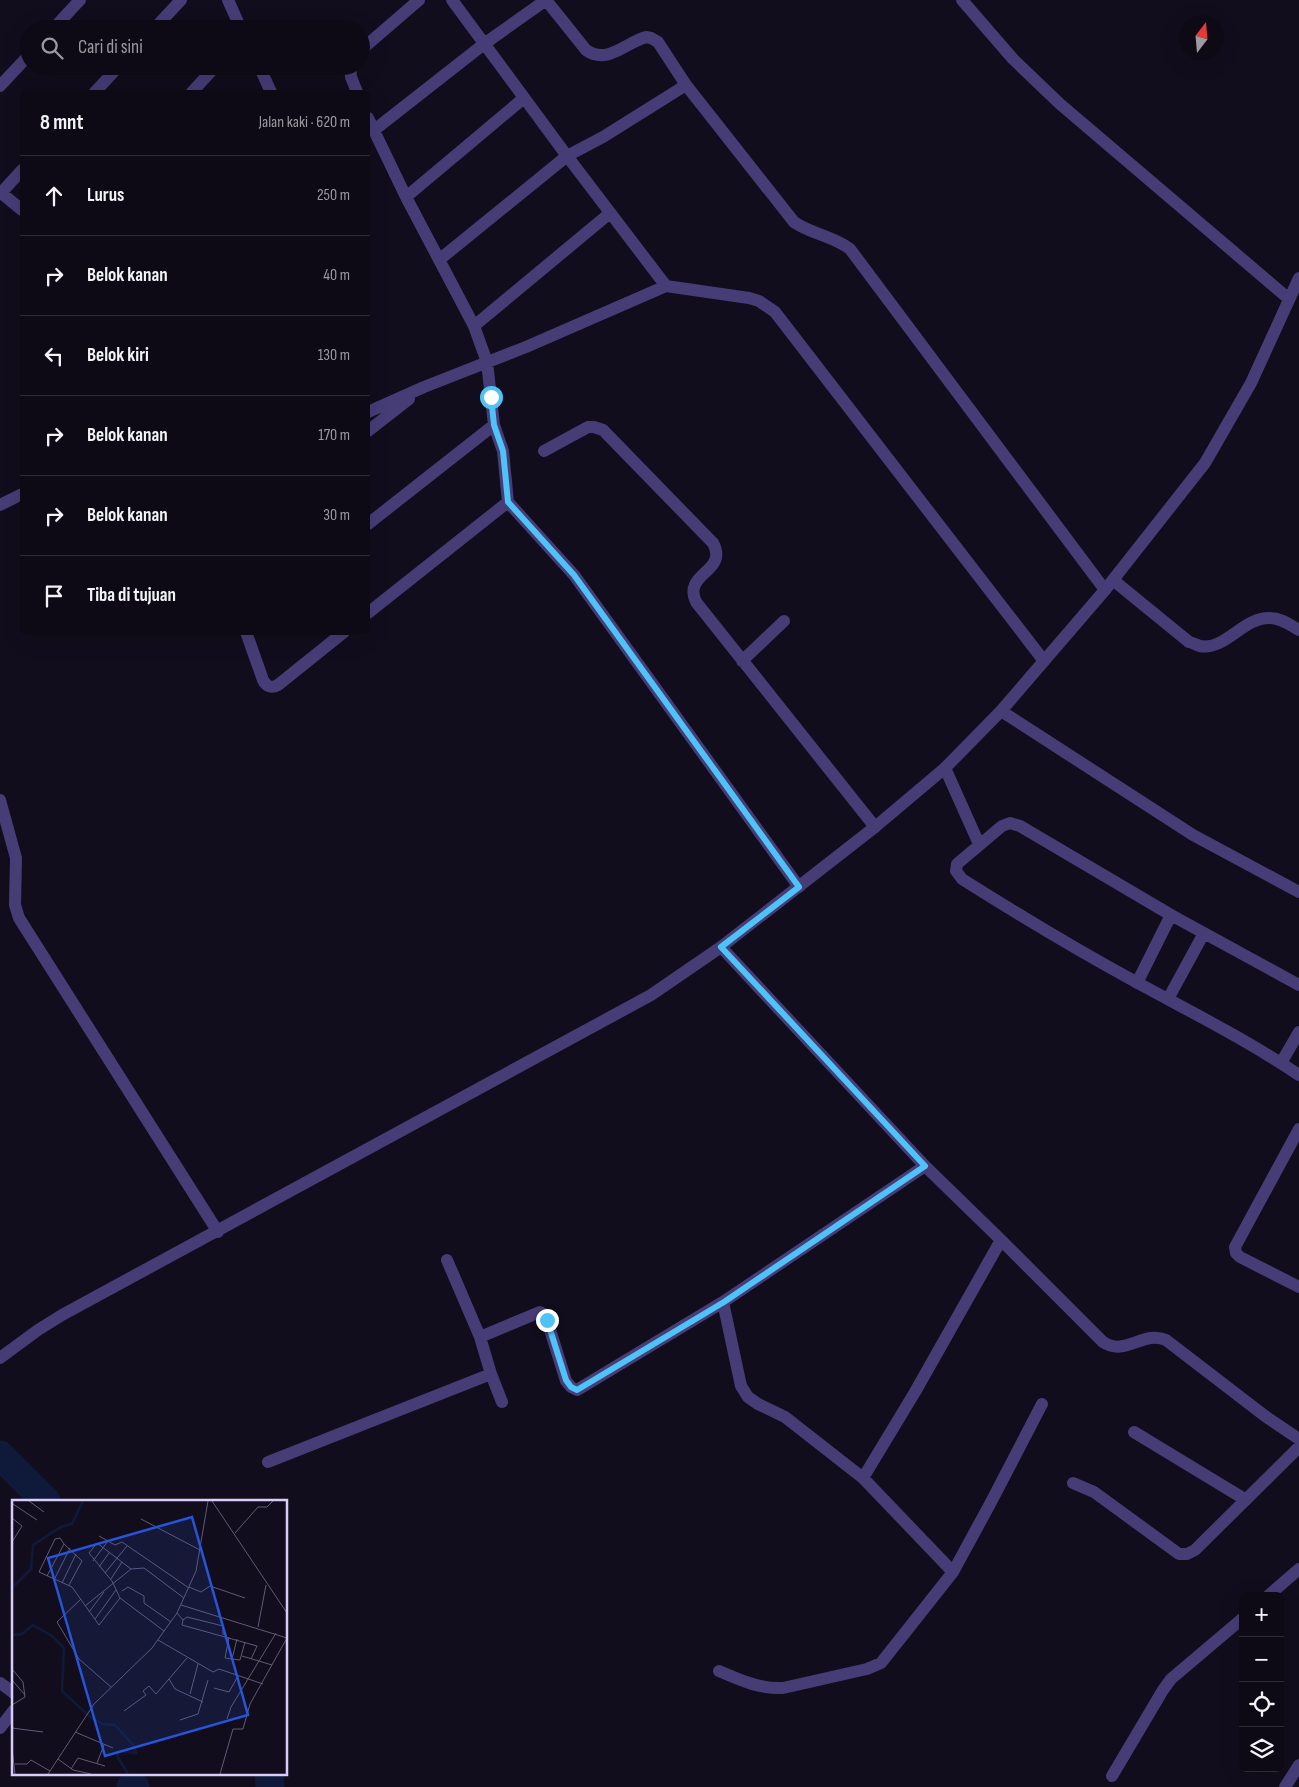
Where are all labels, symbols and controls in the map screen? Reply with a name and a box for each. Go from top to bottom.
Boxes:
north arrow [1179,15,1224,60]
search box [20,20,370,75]
icon: search [38,34,66,62]
text: Cari di sini [78,36,143,59]
text: 8 mnt [40,110,84,135]
text: Jalan kaki · 620 m [259,113,350,132]
icon: ahead [40,182,68,210]
text: Lurus [87,184,124,207]
text: 250 m [317,186,350,205]
icon: right [40,262,68,290]
text: Belok kanan [87,264,168,287]
text: 40 m [323,266,350,285]
icon: left [40,342,68,370]
text: Belok kiri [87,344,149,367]
text: 130 m [318,346,350,365]
route start [480,386,503,409]
icon: right [40,422,68,450]
text: Belok kanan [87,424,168,447]
text: 170 m [318,426,350,445]
icon: right [40,502,68,530]
text: Belok kanan [87,504,168,527]
text: 30 m [323,506,350,525]
icon: arrive [40,582,68,610]
text: Tiba di tujuan [87,584,176,607]
route end [536,1309,559,1332]
inset map [12,1500,288,1774]
map controls [1239,1592,1284,1772]
button: + [1239,1592,1284,1637]
button: − [1239,1637,1284,1682]
button: locate [1239,1682,1284,1727]
button: layers [1239,1727,1284,1772]

